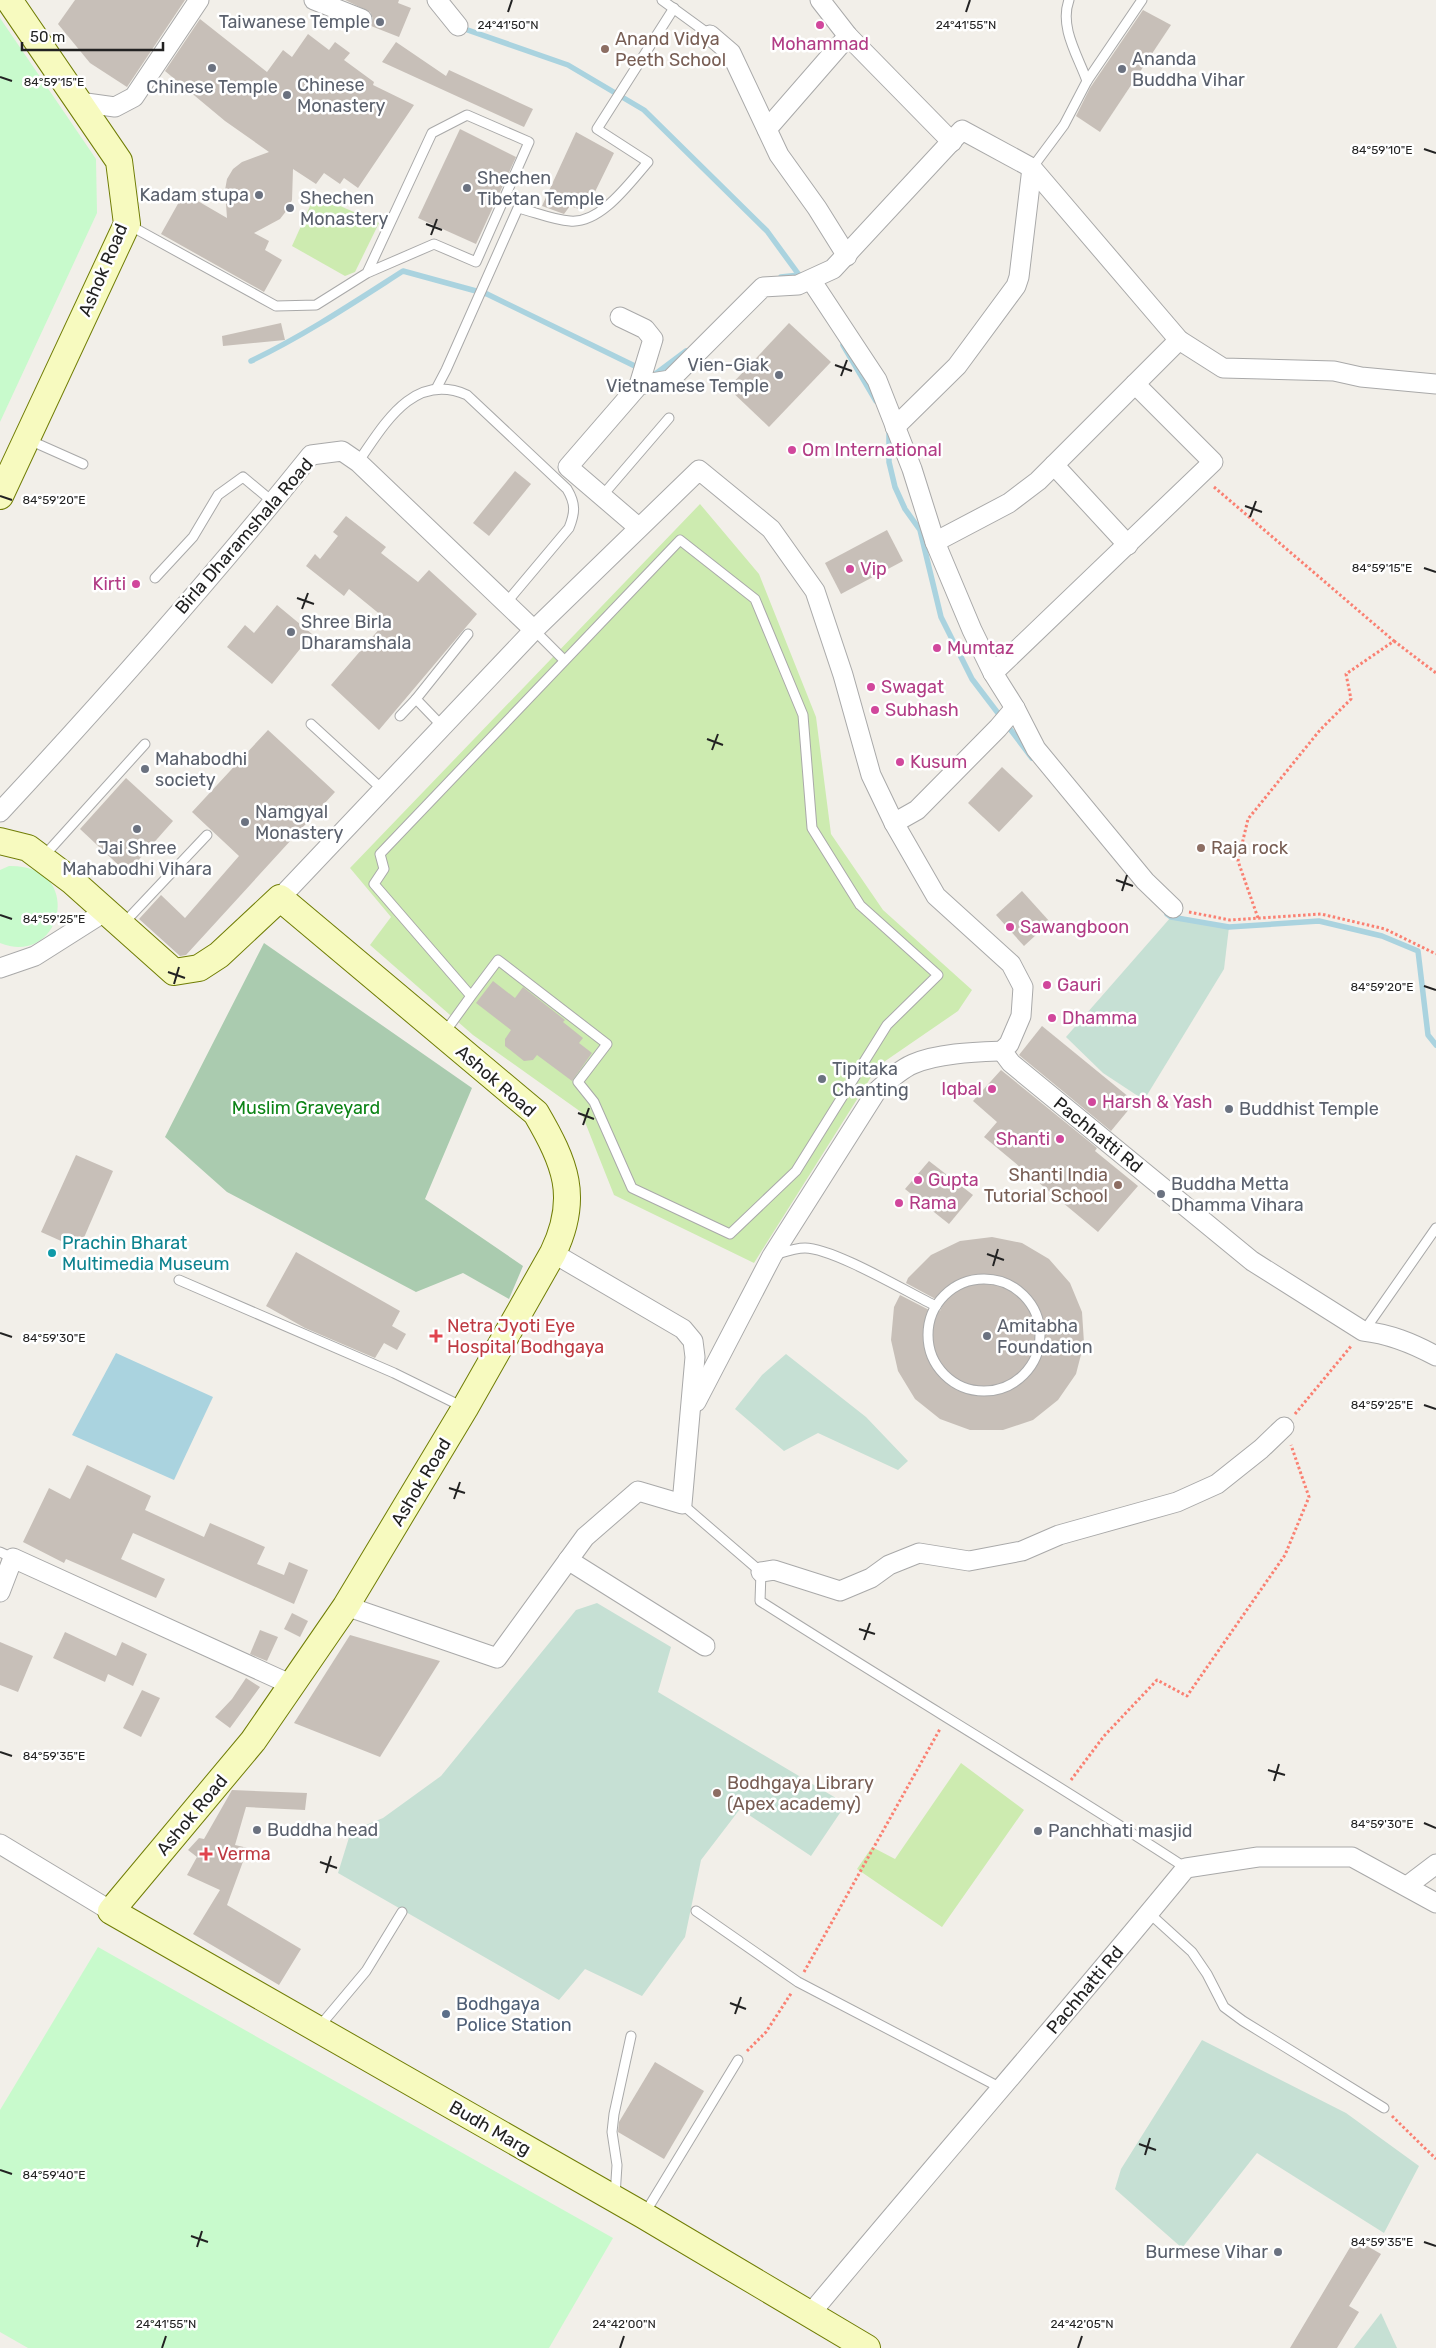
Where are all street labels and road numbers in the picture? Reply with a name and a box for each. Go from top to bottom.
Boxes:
street label: Ashok Road [74,220,132,320]
street label: Birla Dharamshala Road [170,454,318,618]
street label: Ashok Road [452,1040,540,1122]
street label: Pachhatti Rd [1049,1092,1147,1178]
street label: Ashok Road [386,1434,456,1530]
street label: Ashok Road [152,1770,232,1860]
street label: Pachhatti Rd [1042,1941,1128,2039]
street label: Budh Marg [445,2096,535,2160]

